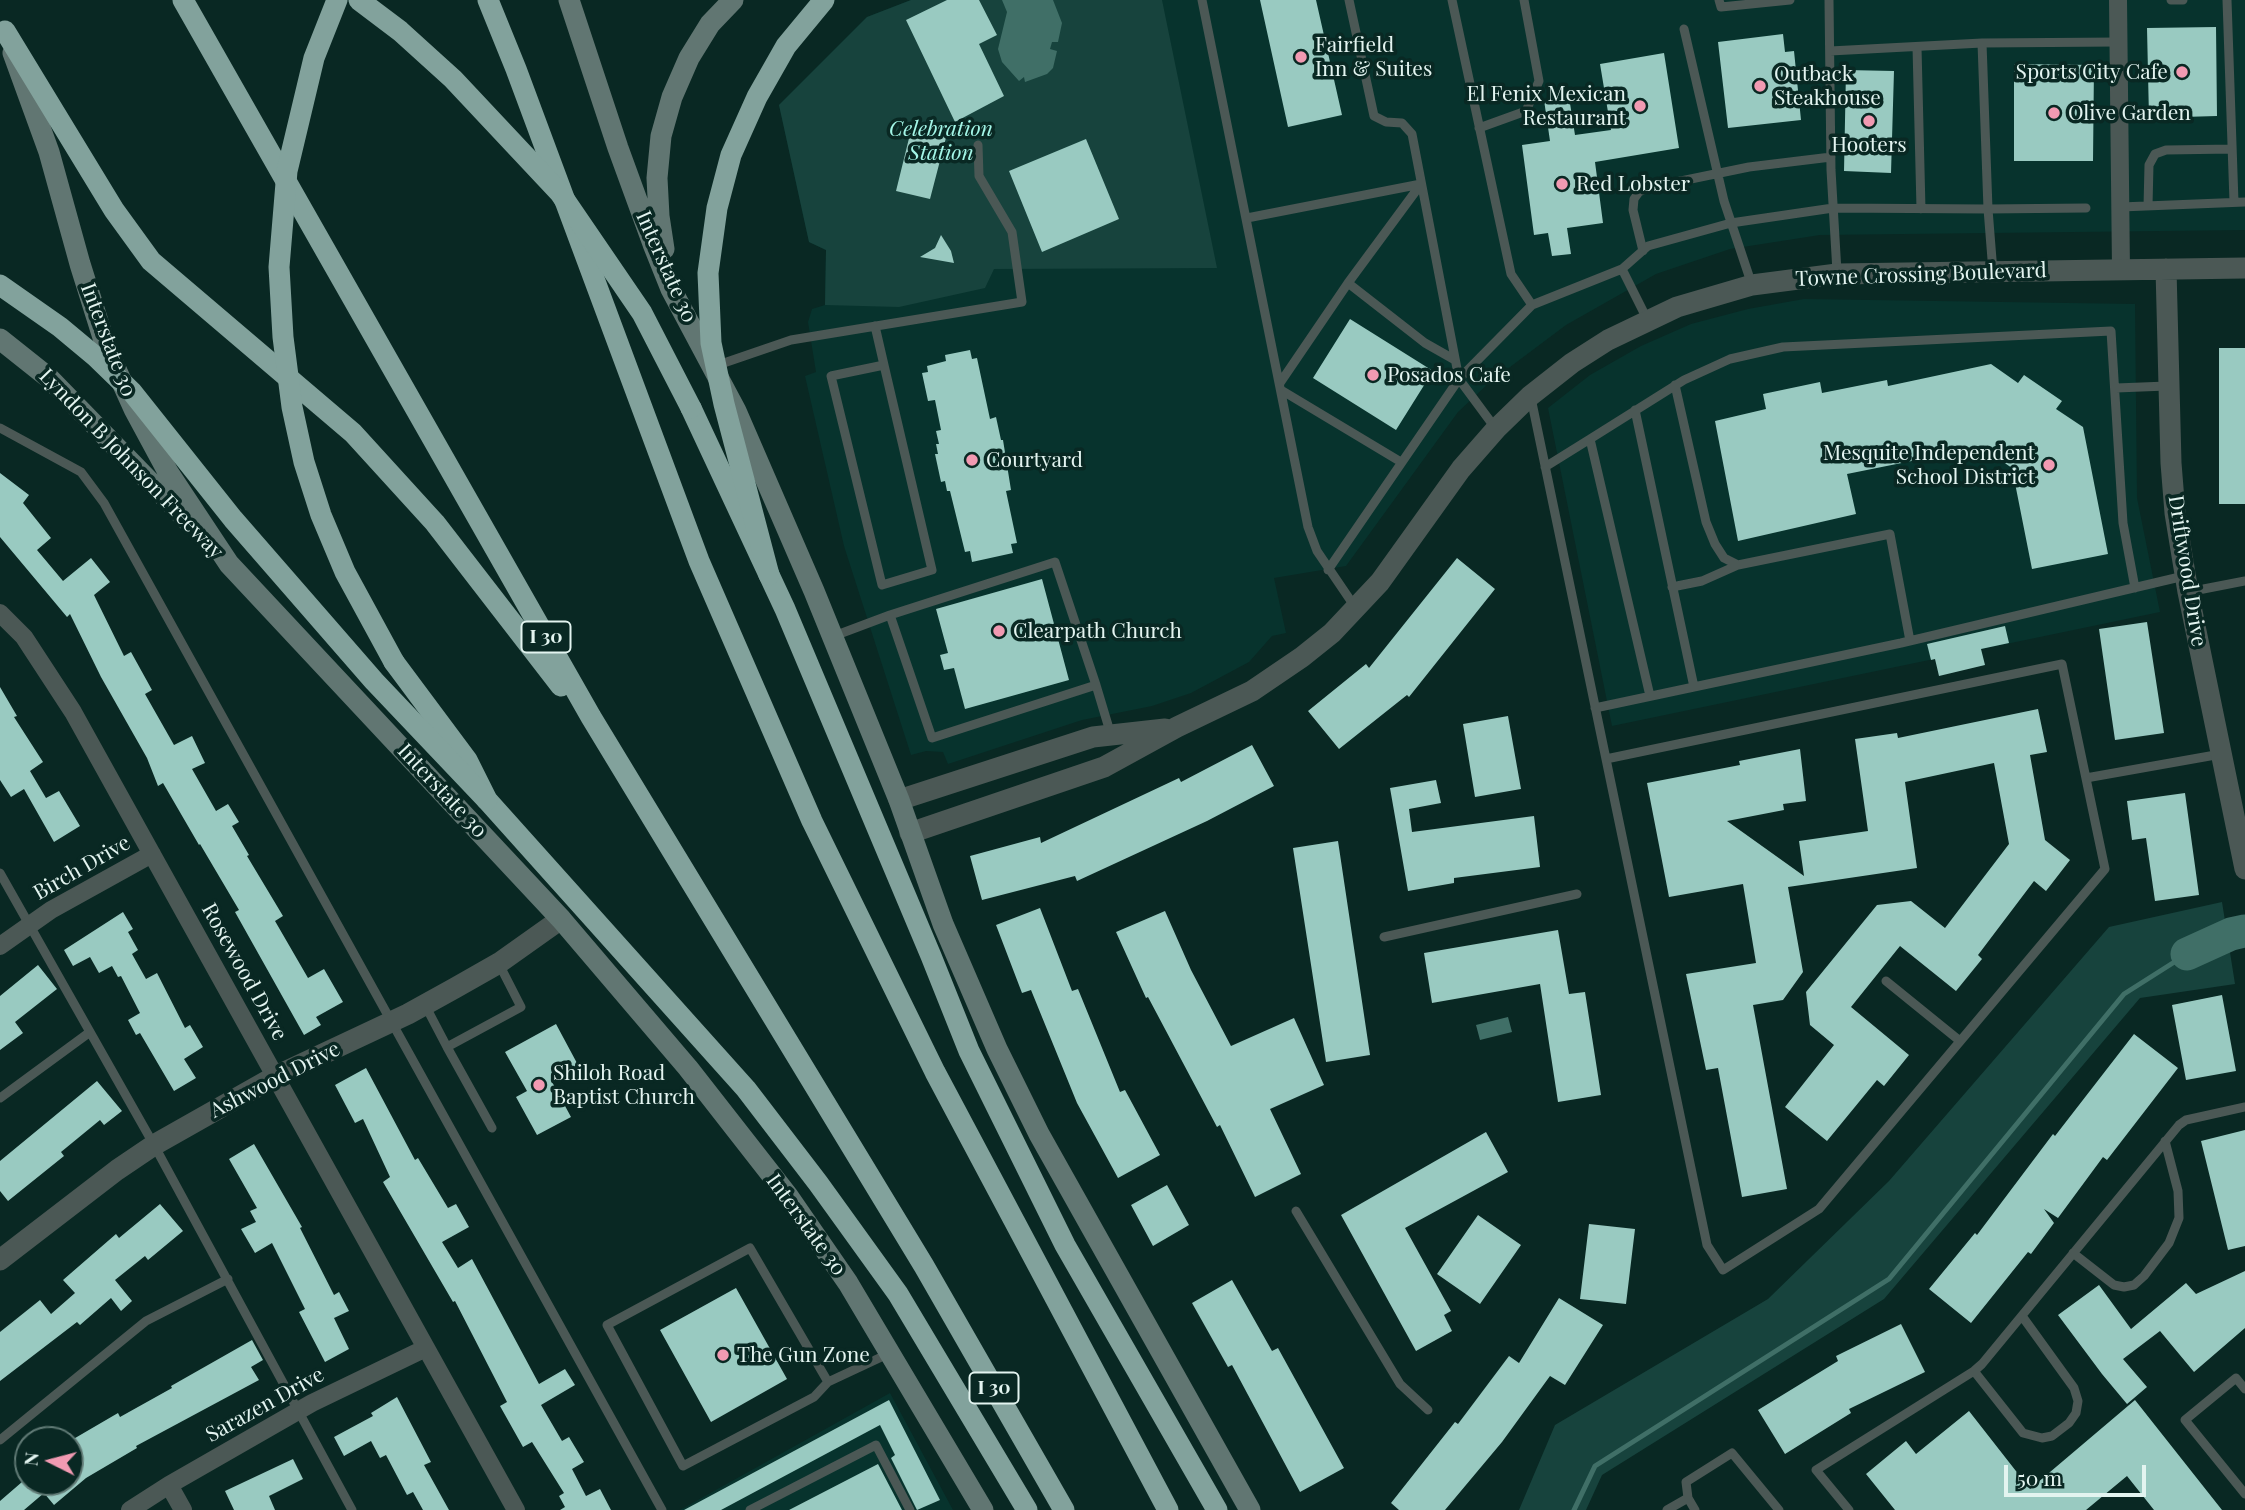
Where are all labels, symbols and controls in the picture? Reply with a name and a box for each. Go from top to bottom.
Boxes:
place label: Fairfield Inn & Suites [1315,32,1432,82]
marker: Fairfield Inn & Suites [1293,49,1309,65]
place label: Sports City Cafe [2016,59,2168,85]
place label: Outback Steakhouse [1774,61,1881,111]
marker: Sports City Cafe [2174,64,2190,80]
marker: Outback Steakhouse [1752,78,1768,94]
place label: El Fenix Mexican Restaurant [1467,81,1626,131]
marker: El Fenix Mexican Restaurant [1632,98,1648,114]
place label: Olive Garden [2068,100,2191,126]
marker: Olive Garden [2046,105,2062,121]
marker: Hooters [1861,113,1877,129]
park label: Celebration Station [889,116,993,166]
place label: Hooters [1831,132,1907,158]
place label: Red Lobster [1576,171,1690,197]
marker: Red Lobster [1554,176,1570,192]
street label: Interstate 30 [630,207,702,327]
street label: Towne Crossing Boulevard [1795,258,2047,292]
street label: Interstate 30 [75,280,141,400]
place label: Posados Cafe [1387,362,1511,388]
street label: Lyndon B Johnson Freeway [34,364,228,564]
marker: Posados Cafe [1365,367,1381,383]
place label: Mesquite Independent School District [1823,440,2035,490]
place label: Courtyard [986,447,1083,473]
marker: Courtyard [964,452,980,468]
marker: Mesquite Independent School District [2041,457,2057,473]
street label: Driftwood Drive [2163,494,2211,648]
place label: Clearpath Church [1013,618,1182,644]
road number: I 30 [522,622,570,652]
marker: Clearpath Church [991,623,1007,639]
street label: Interstate 30 [392,739,492,843]
street label: Birch Drive [29,830,135,906]
street label: Rosewood Drive [196,899,292,1045]
street label: Ashwood Drive [206,1036,344,1124]
place label: Shiloh Road Baptist Church [553,1060,695,1110]
marker: Shiloh Road Baptist Church [531,1077,547,1093]
street label: Interstate 30 [761,1169,851,1281]
place label: The Gun Zone [737,1342,870,1368]
marker: The Gun Zone [715,1347,731,1363]
street label: Sarazen Drive [201,1362,329,1448]
road number: I 30 [970,1372,1018,1404]
north arrow [14,1426,84,1496]
scale bar [2007,1450,2149,1494]
text: N [16,1451,44,1467]
text: 50 m [2017,1463,2062,1491]

